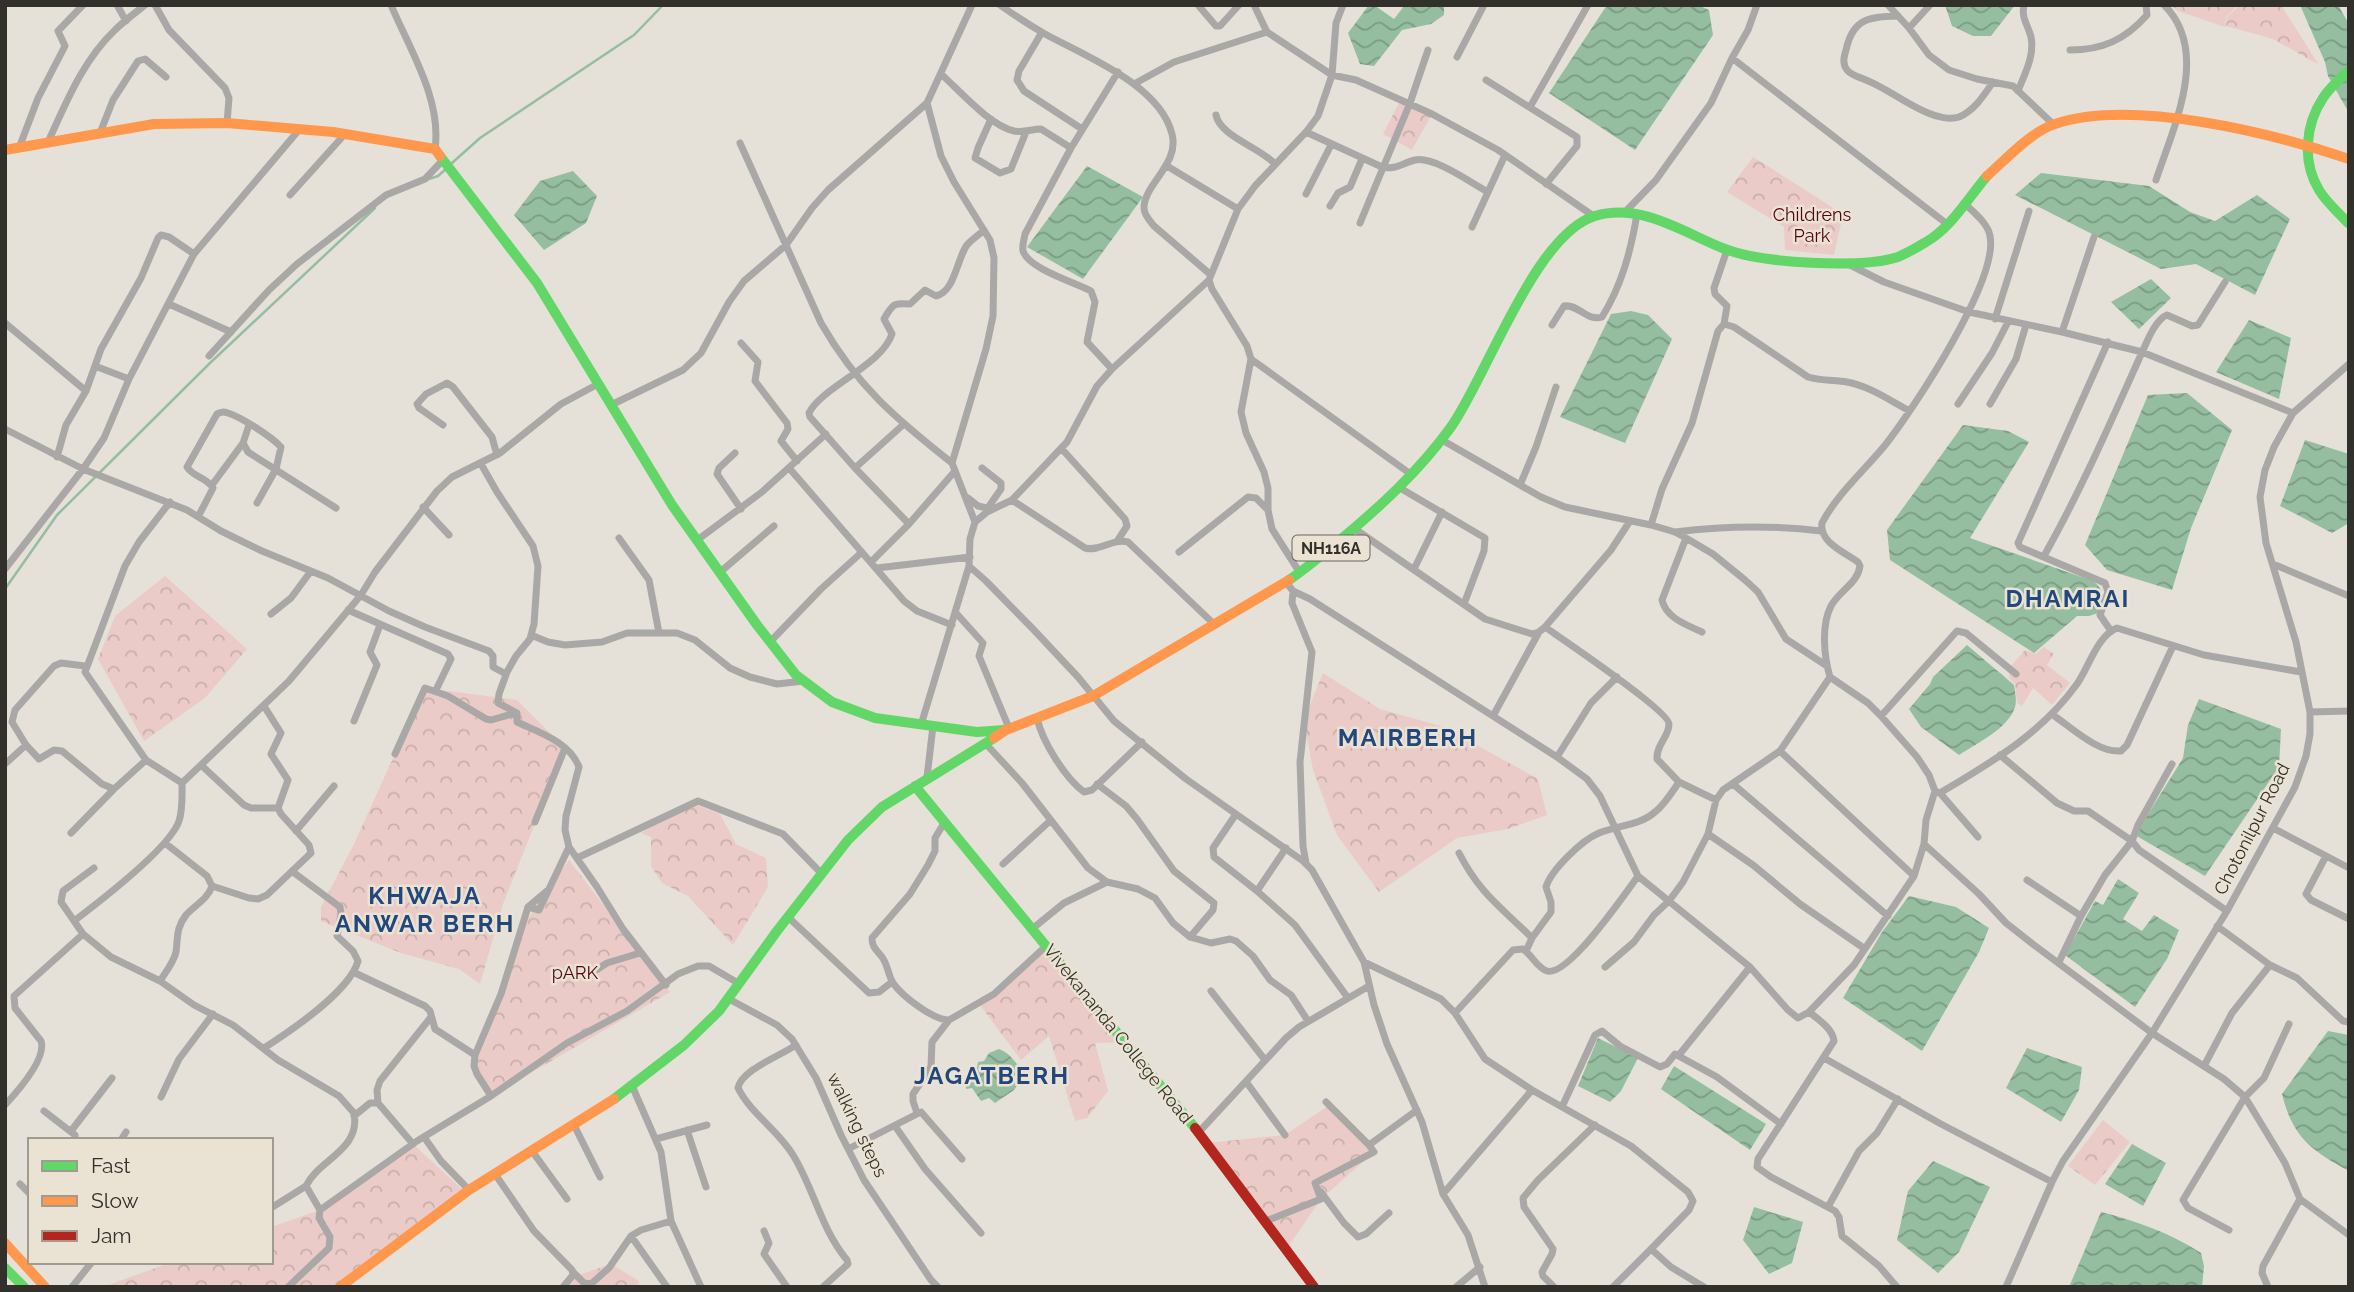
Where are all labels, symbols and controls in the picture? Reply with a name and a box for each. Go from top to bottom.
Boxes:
park label: Childrens Park [1773,204,1852,246]
road number: NH116A [1292,536,1370,561]
district label: DHAMRAI [2006,584,2130,613]
district label: MAIRBERH [1338,723,1478,752]
street label: Chotonilpur Road [2209,760,2294,898]
district label: KHWAJA ANWAR BERH [335,881,515,938]
street label: Vivekananda College Road [1040,940,1197,1128]
park label: pARK [552,962,599,983]
district label: JAGATBERH [914,1061,1070,1090]
street label: walking steps [823,1069,892,1181]
legend [28,1138,273,1264]
text: Fast [91,1153,131,1178]
text: Slow [91,1188,139,1213]
text: Jam [91,1223,132,1248]

